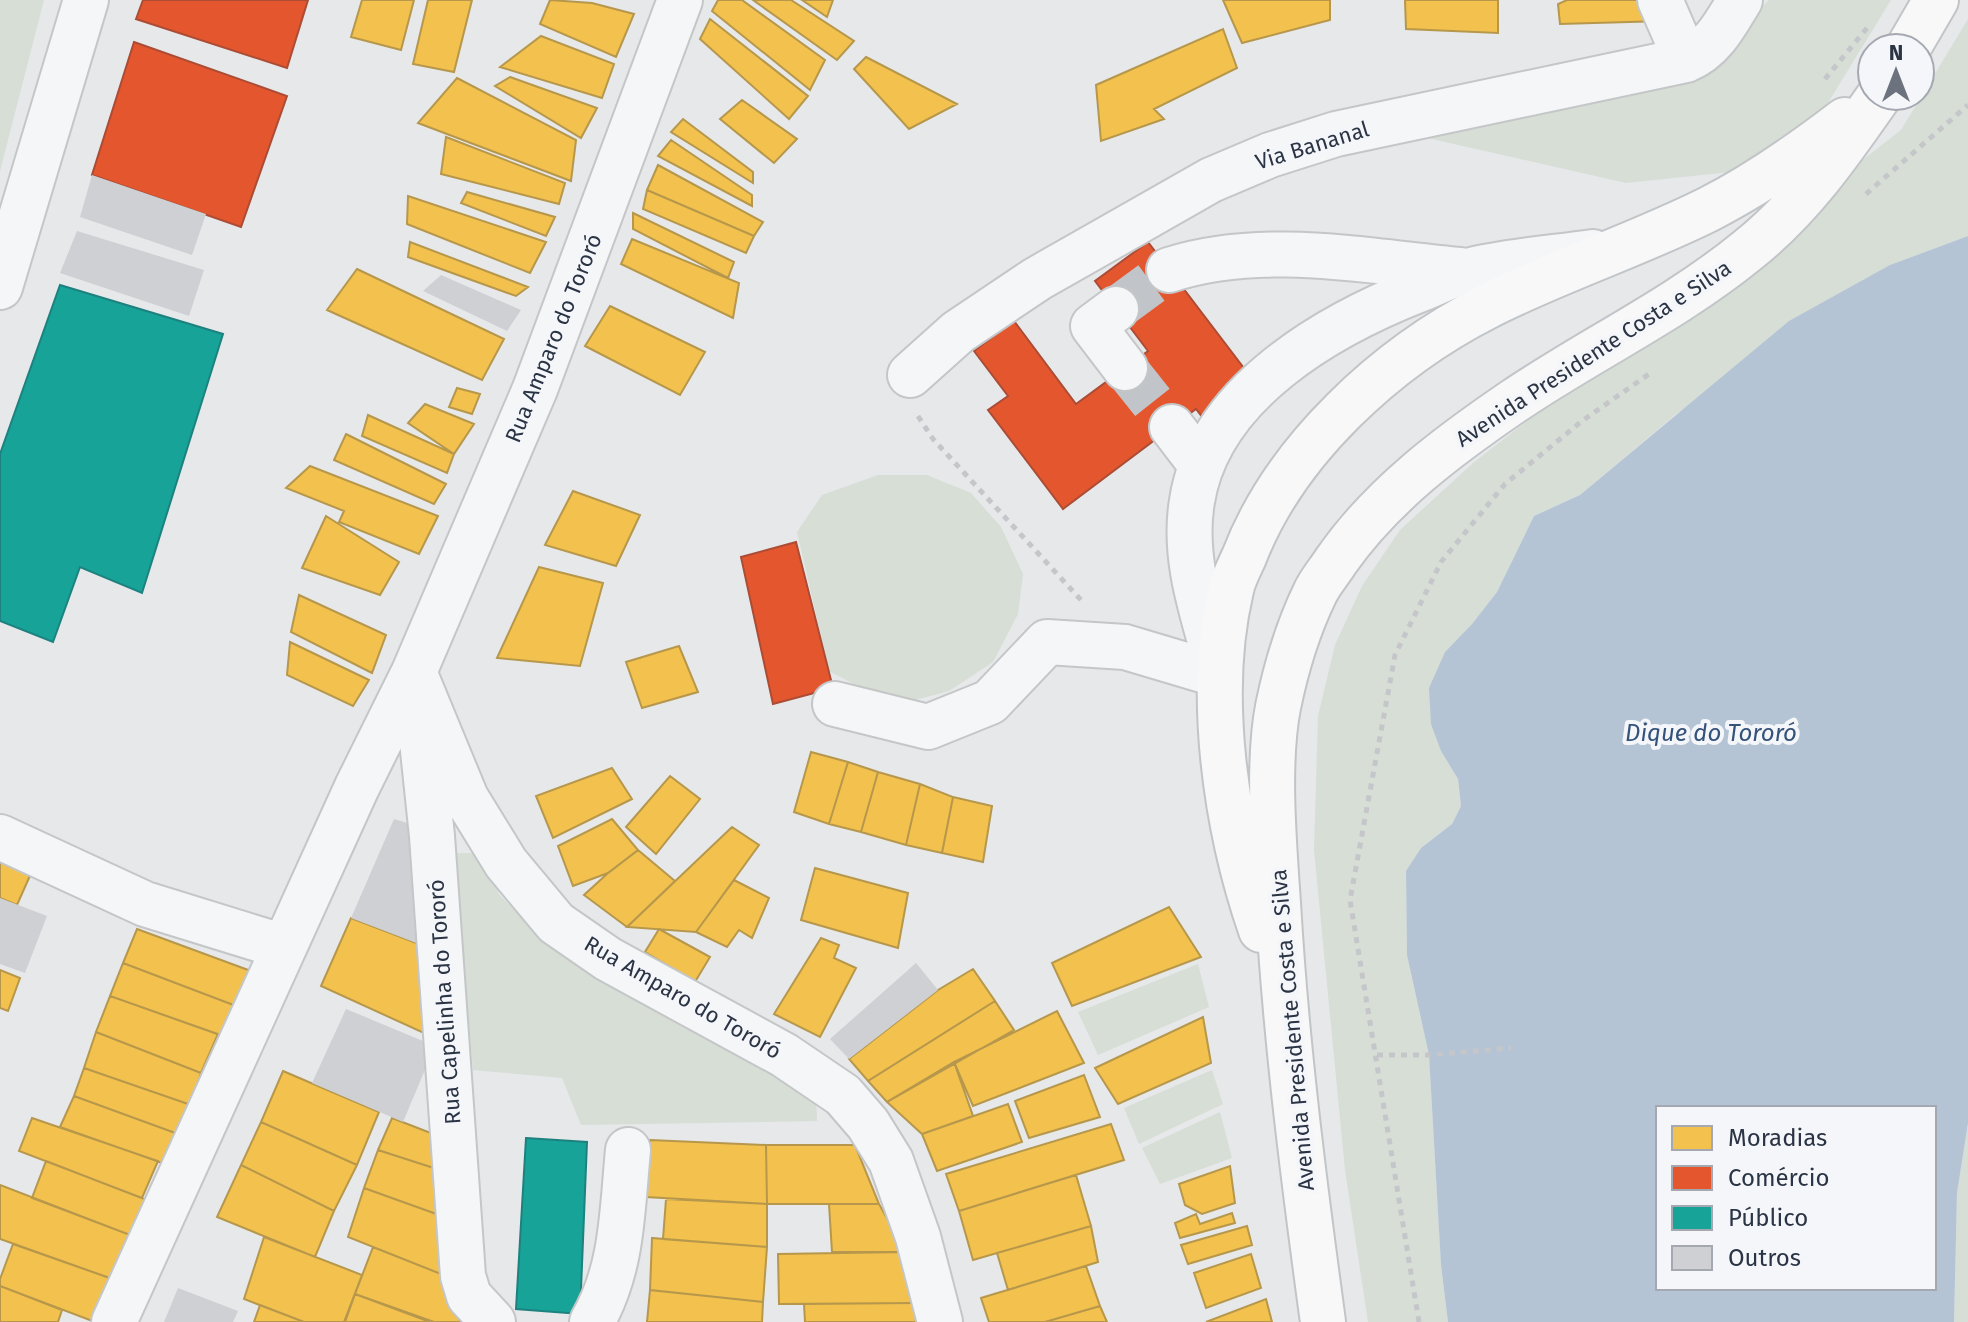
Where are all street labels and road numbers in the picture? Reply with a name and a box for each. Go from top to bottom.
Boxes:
street label: Via Bananal [1252,115,1372,176]
street label: Rua Amparo do Tororó [499,230,608,447]
street label: Avenida Presidente Costa e Silva [1451,254,1736,453]
street label: Avenida Presidente Costa e Silva [1265,868,1320,1192]
street label: Rua Capelinha do Tororó [422,879,467,1125]
street label: Rua Amparo do Tororó [579,930,786,1065]

